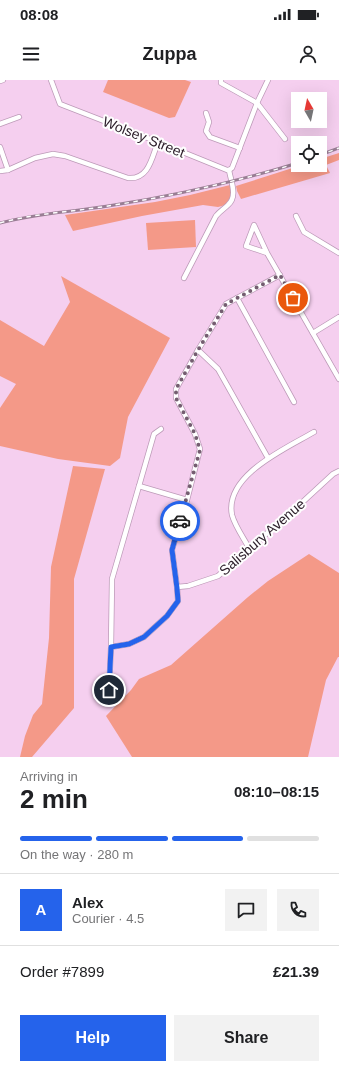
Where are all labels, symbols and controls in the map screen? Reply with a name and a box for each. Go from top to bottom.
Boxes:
text: 08:08 [20,6,58,23]
icon: menu [20,43,42,65]
icon: person [297,43,319,65]
text: Zuppa [143,44,197,64]
north arrow [291,92,327,128]
map controls [291,92,327,172]
street label: Wolsey Street [101,113,187,161]
button: locate [291,136,327,172]
pin [276,281,310,315]
icon: bag [282,287,304,309]
street label: Salisbury Avenue [216,495,308,578]
courier [160,501,200,541]
icon: car [169,510,191,532]
pin [92,673,126,707]
icon: home [98,679,120,701]
text: Arriving in [20,769,78,784]
text: 08:10–08:15 [234,783,319,800]
text: 2 min [20,784,88,814]
text: On the way · 280 m [20,847,133,862]
button: chat [225,889,267,931]
button: phone [277,889,319,931]
text: Alex [72,894,104,911]
text: A [36,901,46,918]
text: Courier · 4.5 [72,911,144,926]
text: Order #7899 [20,963,104,980]
text: £21.39 [273,963,319,980]
button: Help [20,1015,166,1061]
button: Share [174,1015,319,1061]

